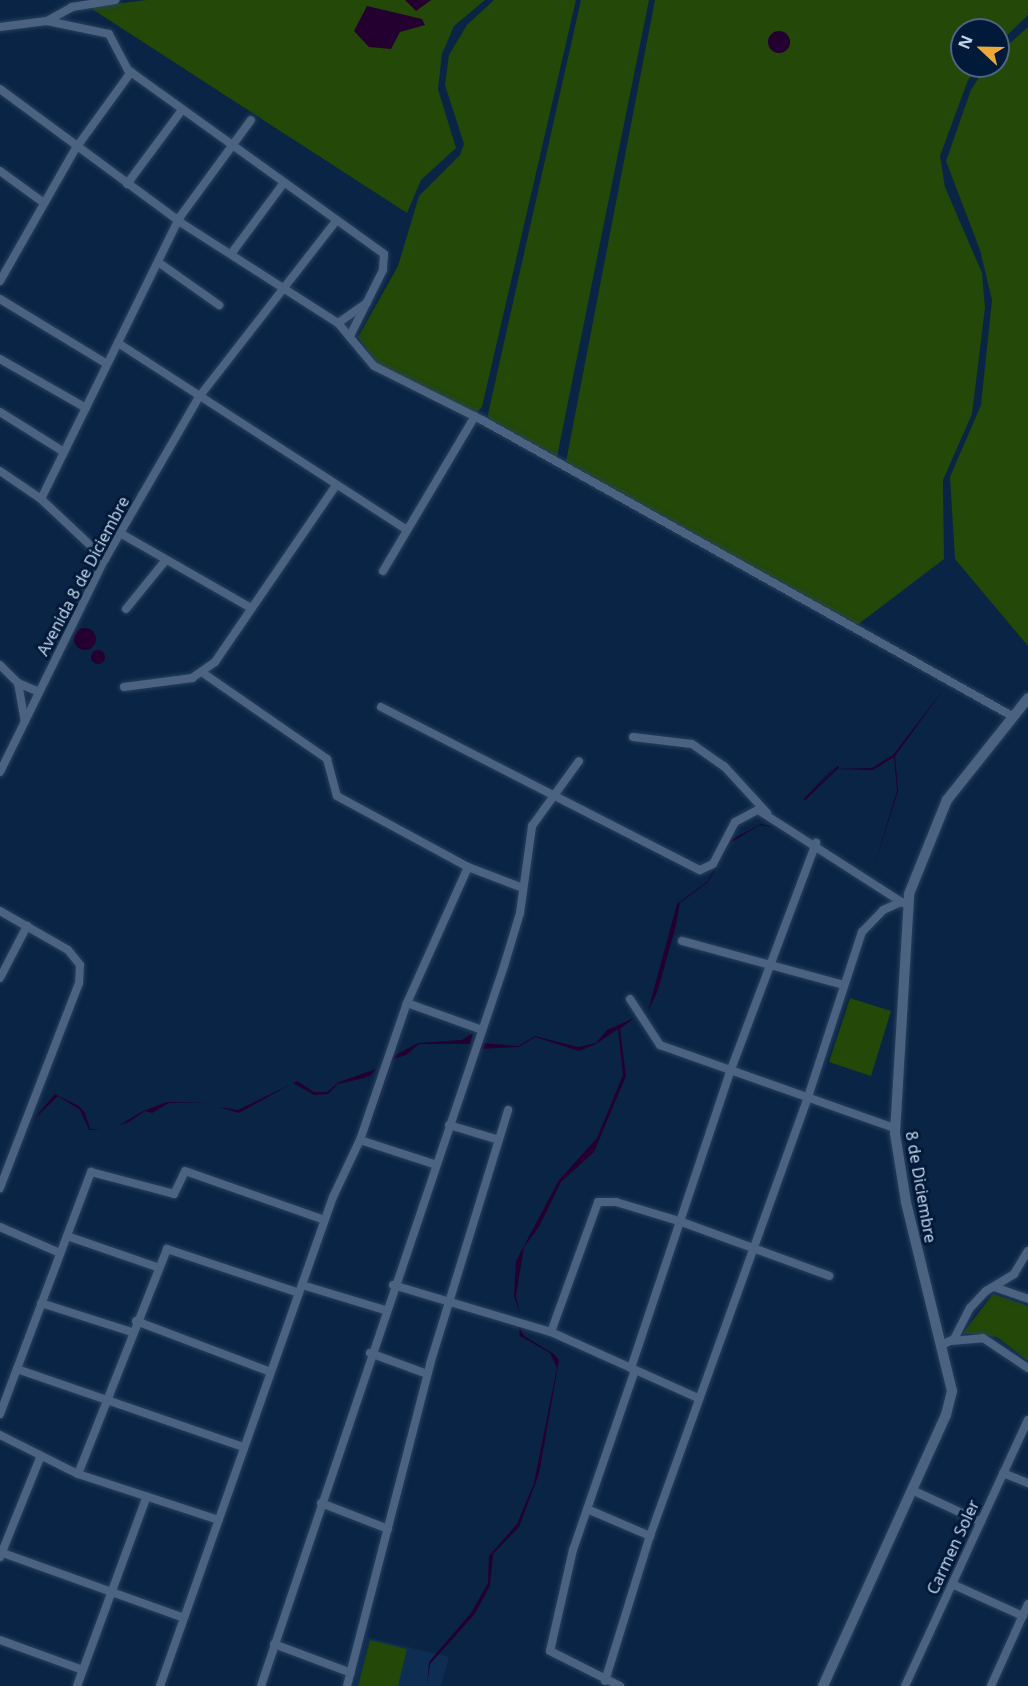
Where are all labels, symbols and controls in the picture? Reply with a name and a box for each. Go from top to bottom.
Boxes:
north arrow [950,18,1010,78]
text: N [953,32,978,52]
street label: Avenida 8 de Diciembre [33,493,133,659]
street label: 8 de Diciembre [902,1130,940,1244]
street label: Carmen Soler [923,1497,983,1597]

